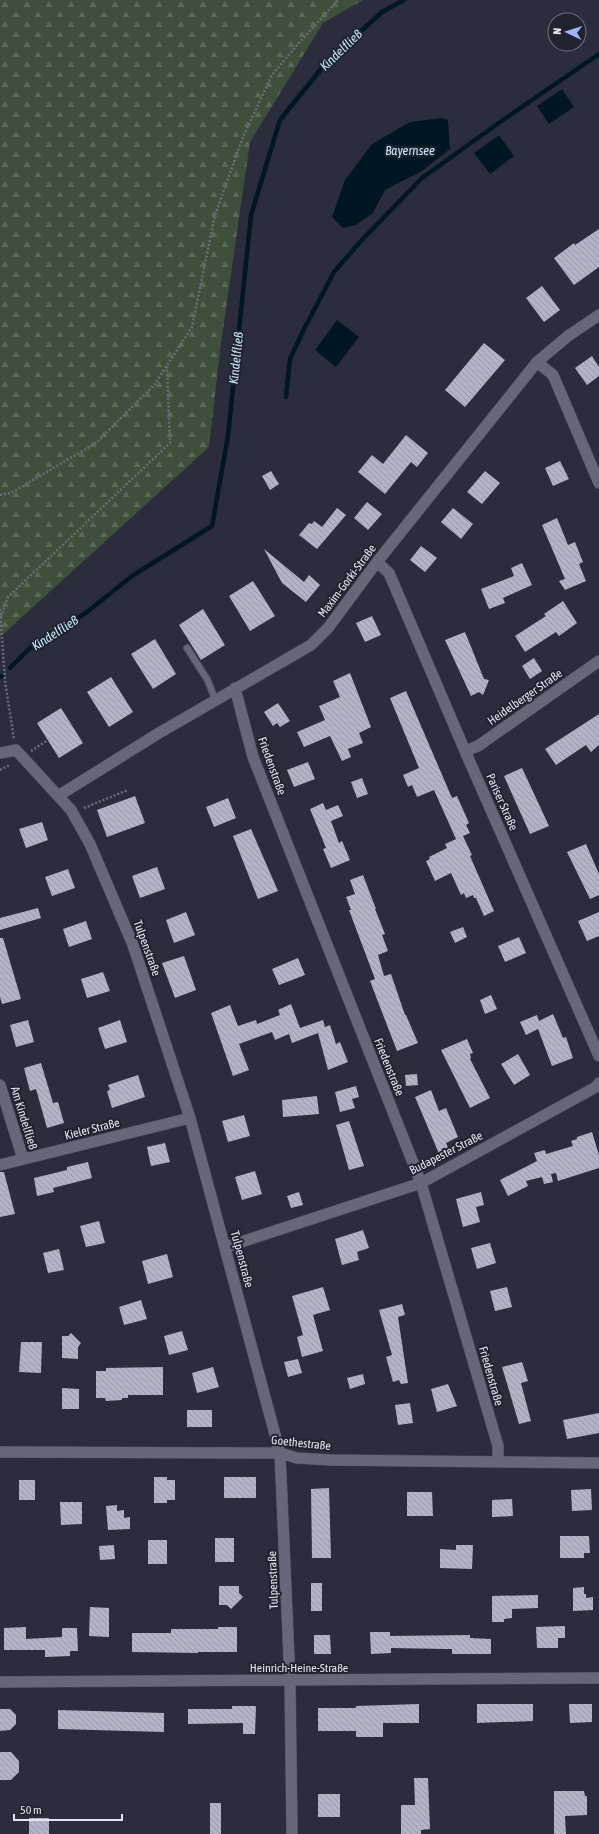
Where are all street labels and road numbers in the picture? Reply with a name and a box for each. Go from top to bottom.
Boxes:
street label: Maxim-Gorki-Straße [315,542,379,620]
street label: Heidelberger Straße [485,666,565,728]
street label: Friedenstraße [255,735,289,797]
street label: Pariser Straße [483,771,521,833]
street label: Tulpenstraße [130,918,164,978]
street label: Friedenstraße [371,1036,407,1098]
street label: Am Kindelfließ [8,1085,40,1152]
street label: Kieler Straße [63,1115,121,1143]
street label: Budapester Straße [407,1128,485,1178]
street label: Tulpenstraße [228,1229,256,1289]
street label: Friedenstraße [476,1345,506,1407]
street label: Goethestraße [271,1433,331,1453]
street label: Tulpenstraße [265,1551,281,1609]
street label: Heinrich-Heine-Straße [250,1661,348,1675]

